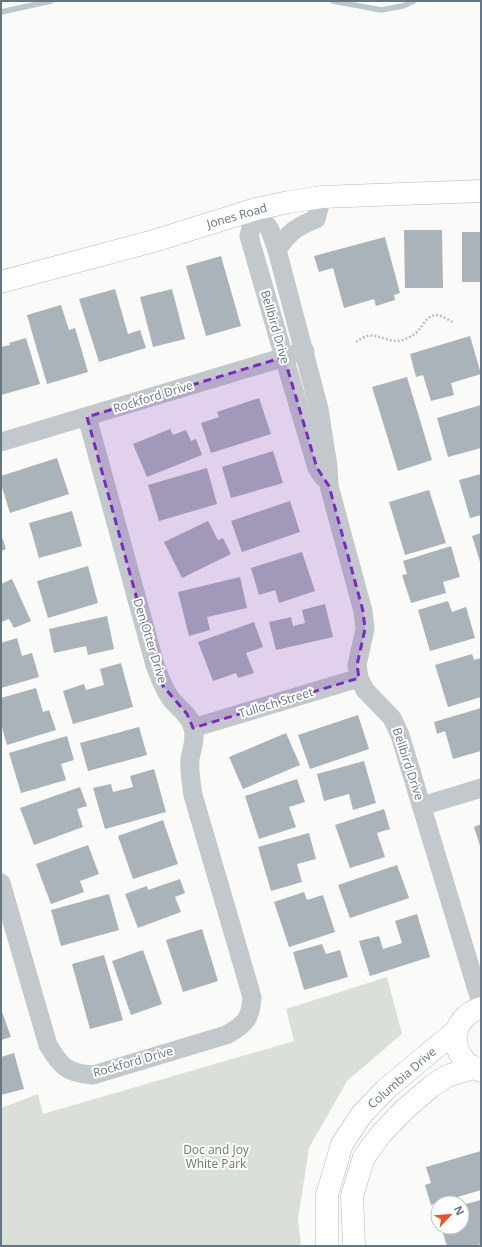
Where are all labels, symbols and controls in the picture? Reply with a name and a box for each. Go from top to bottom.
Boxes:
street label: Jones Road [204,199,269,233]
street label: Bellbird Drive [257,288,294,366]
street label: Rockford Drive [111,376,195,417]
street label: Den Otter Drive [129,596,172,686]
street label: Tulloch Street [237,683,315,722]
street label: Bellbird Drive [389,725,428,803]
street label: Rockford Drive [91,1042,175,1081]
street label: Columbia Drive [364,1043,440,1112]
park label: Doc and Joy White Park [183,1141,250,1172]
north arrow [430,1195,470,1235]
text: N [451,1203,468,1218]

